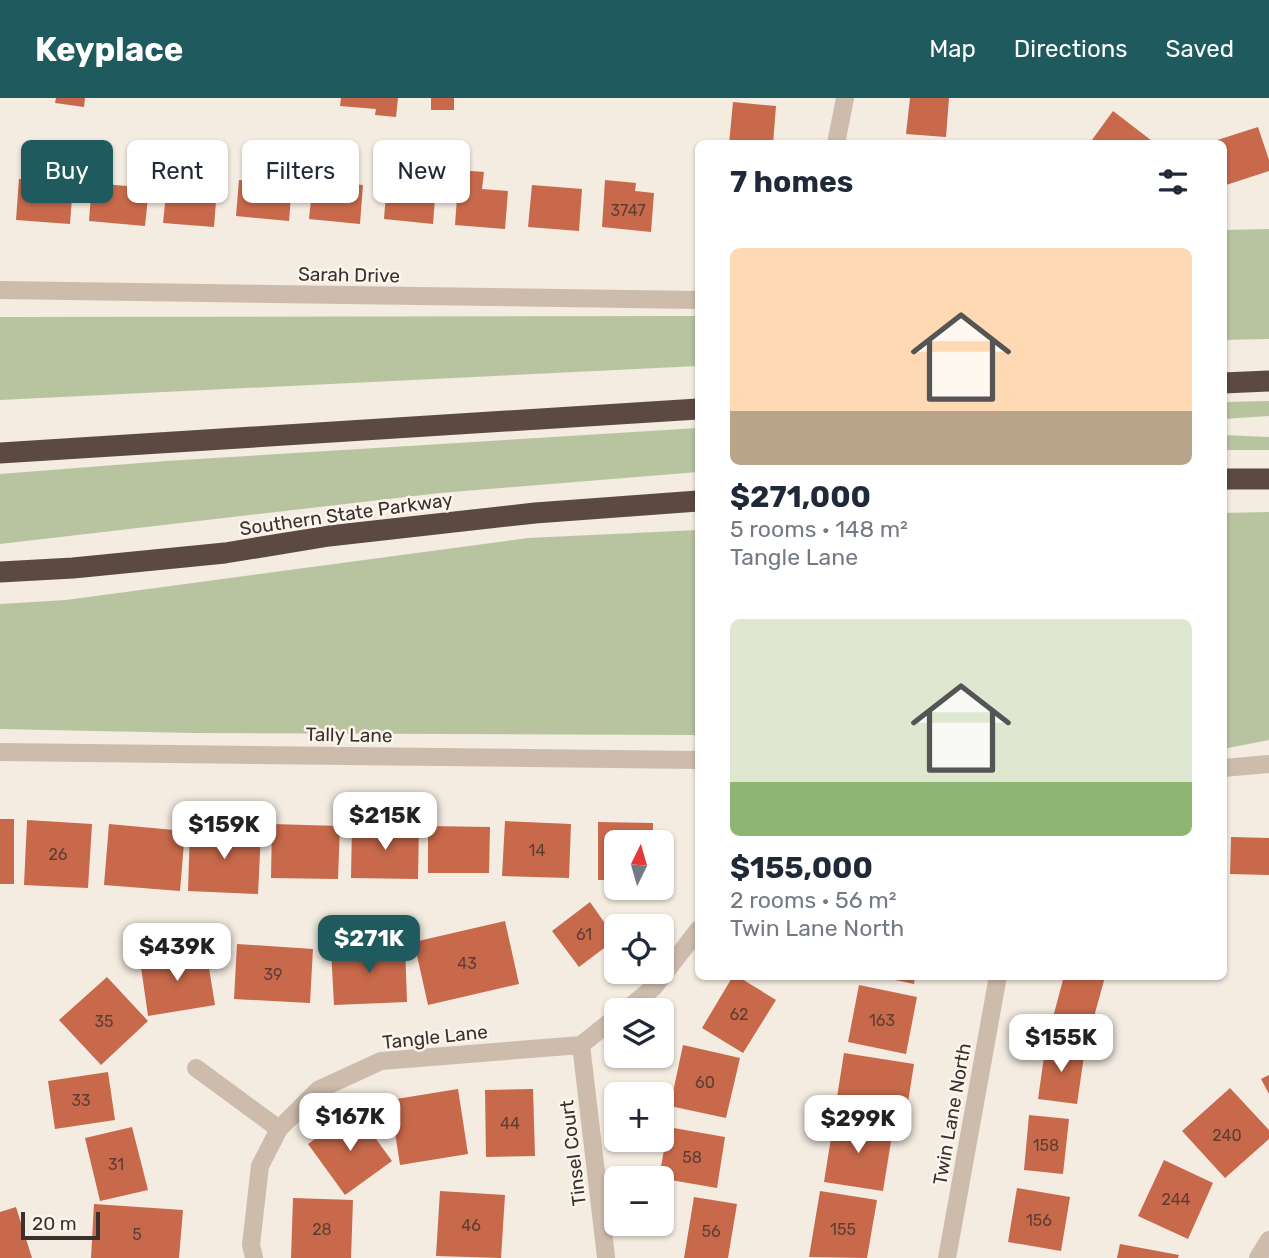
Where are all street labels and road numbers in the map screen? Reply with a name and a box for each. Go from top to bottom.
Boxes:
street label: Sarah Drive [298,263,400,287]
street label: Southern State Parkway [238,488,454,540]
street label: Tally Lane [305,723,393,747]
street label: Tangle Lane [381,1020,489,1054]
street label: Twin Lane North [928,1041,976,1187]
street label: Tinsel Court [555,1098,591,1207]

